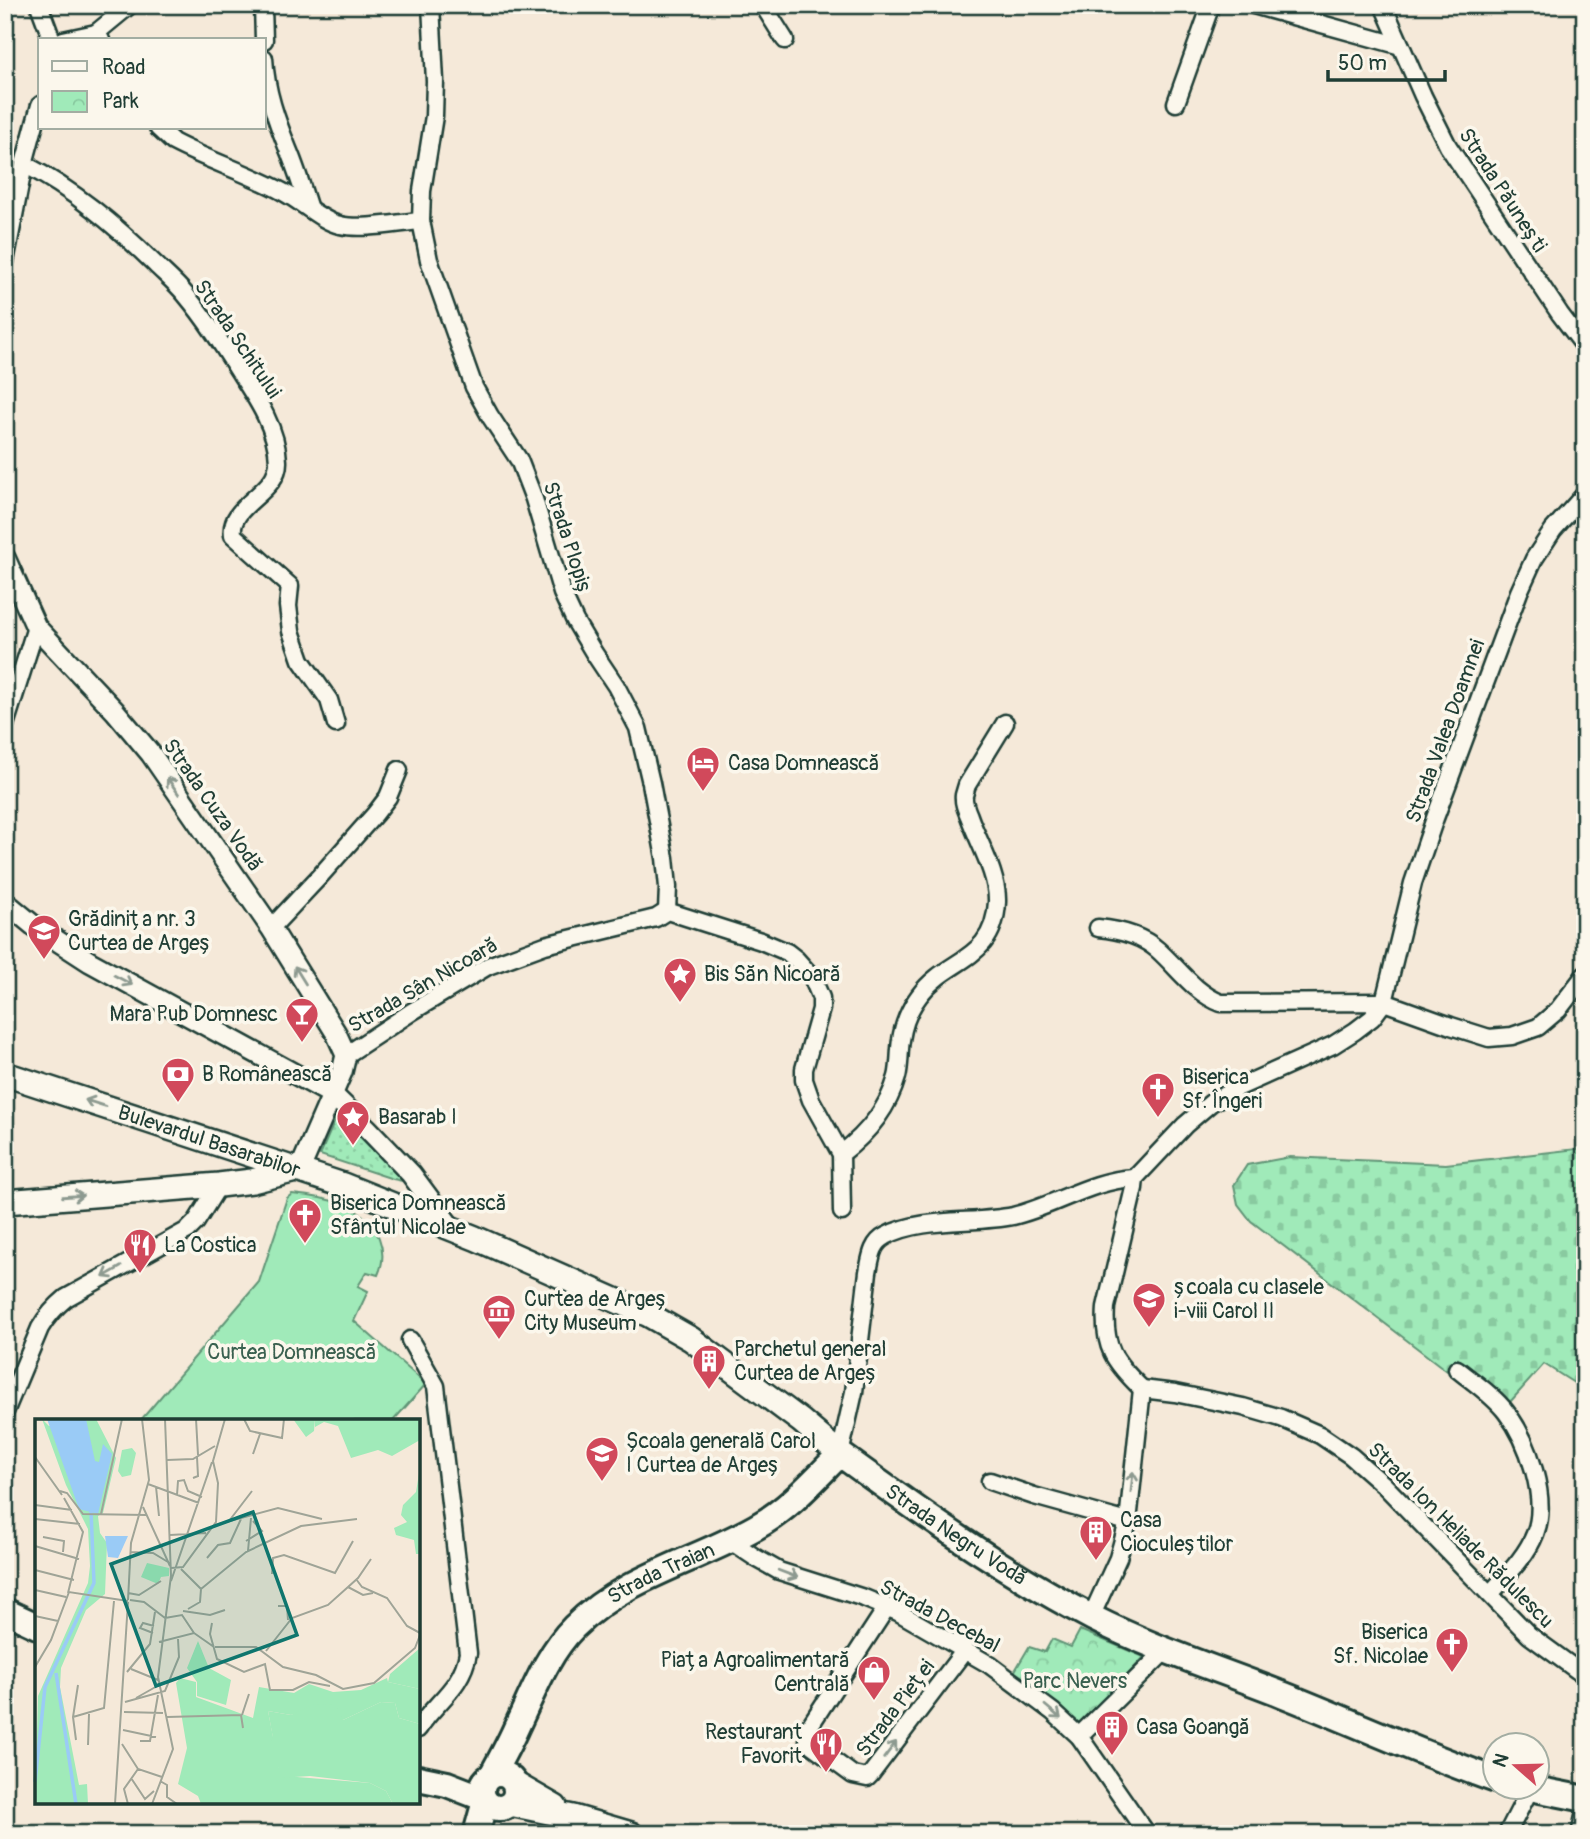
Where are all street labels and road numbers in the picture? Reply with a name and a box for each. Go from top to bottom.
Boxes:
street label: Strada Păunești [1452,123,1553,258]
street label: Strada Schitului [188,275,287,404]
street label: Strada Plopiș [537,478,598,598]
street label: Strada Valea Doamnei [1400,635,1491,827]
street label: Strada Cuza Vodă [157,733,268,877]
street label: Strada Sân Nicoară [343,931,503,1039]
street label: Bulevardul Basarabilor [114,1099,304,1184]
street label: Strada Ion Heliade Rădulescu [1362,1437,1559,1634]
street label: Strada Negru Vodă [880,1478,1032,1592]
street label: Strada Traian [602,1536,719,1611]
street label: Strada Decebal [875,1573,1004,1659]
street label: Strada Pieței [850,1654,941,1762]

